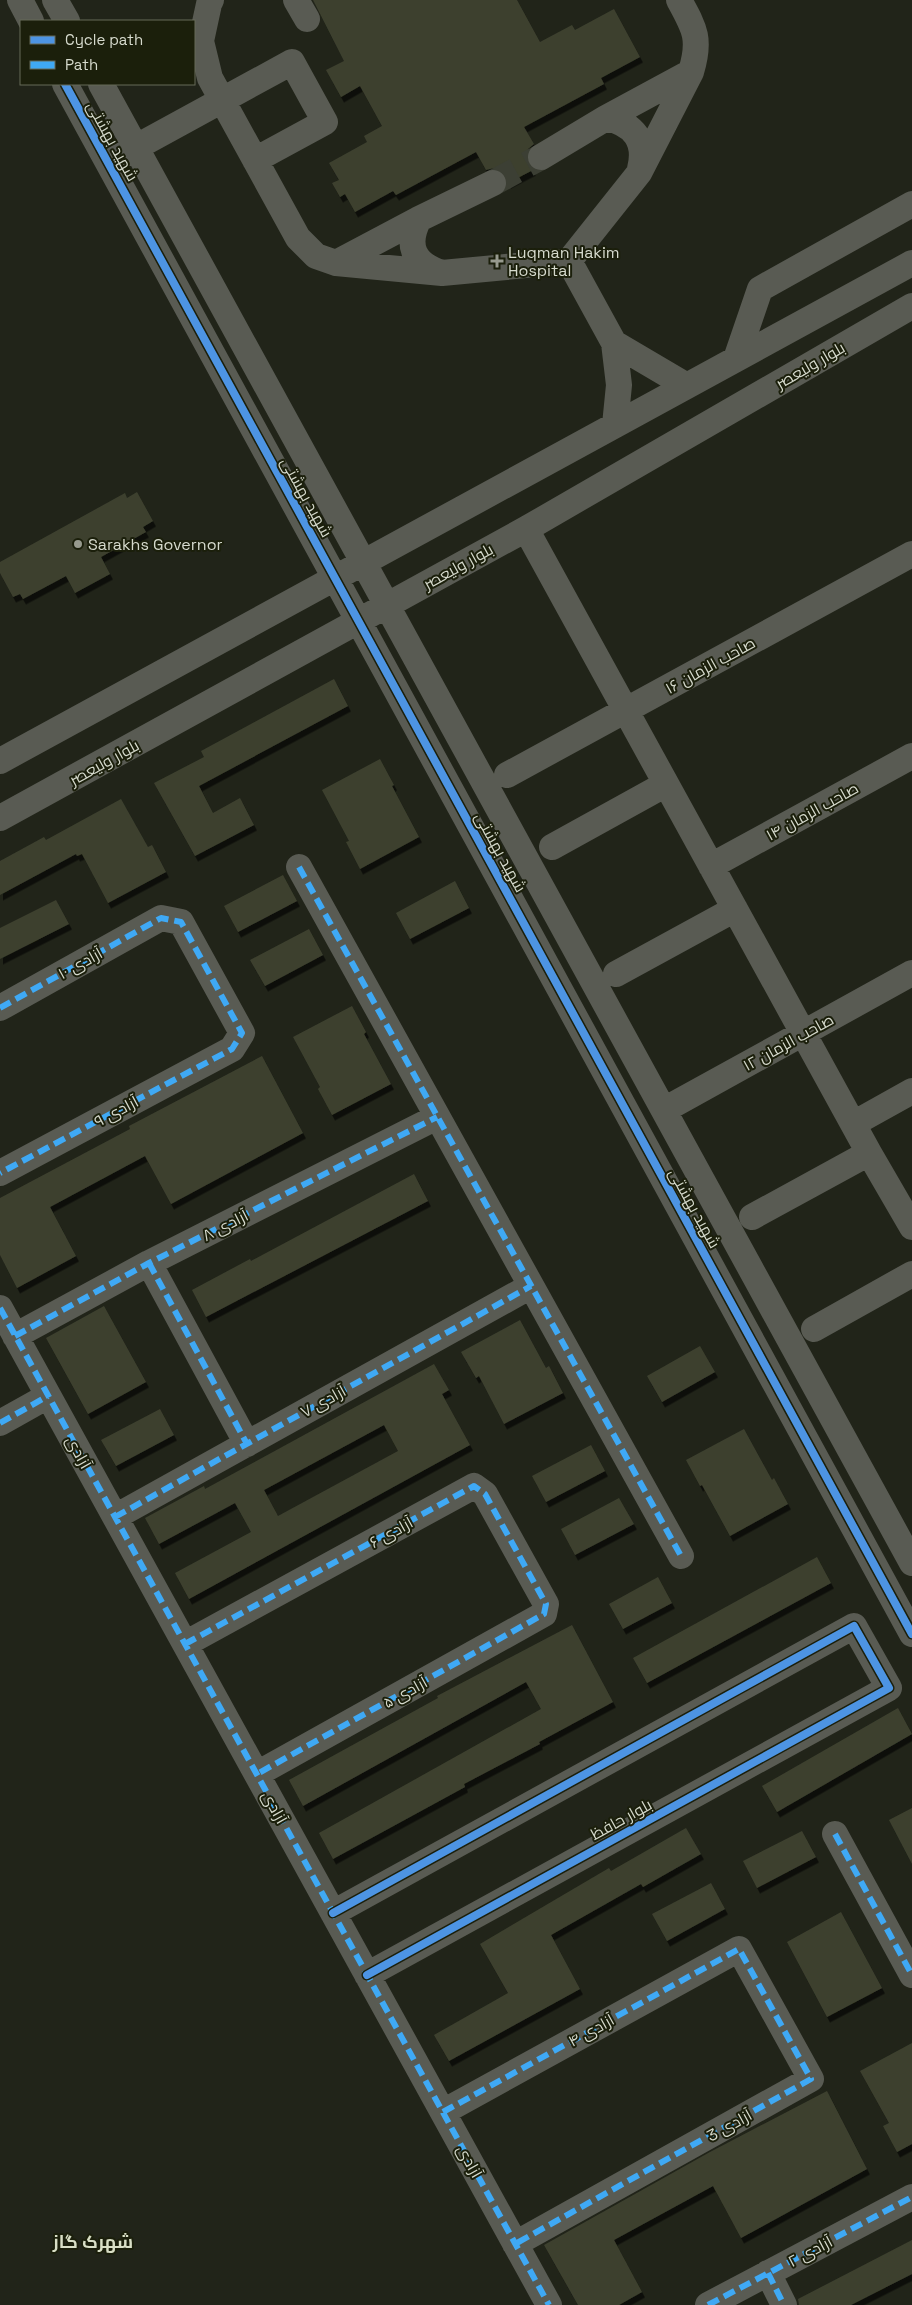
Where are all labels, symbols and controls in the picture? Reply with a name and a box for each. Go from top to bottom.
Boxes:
legend [20,20,195,85]
text: Cycle path [65,30,143,49]
text: Path [65,55,98,74]
street label: شهید بهشتی [82,97,143,185]
place label: Luqman Hakim Hospital [508,242,620,281]
marker: Luqman Hakim Hospital [490,254,504,268]
street label: بلوار ولیعصر [771,337,849,394]
street label: شهید بهشتی [276,453,337,541]
place label: Sarakhs Governor [88,534,223,555]
marker: Sarakhs Governor [72,538,84,550]
street label: بلوار ولیعصر [419,539,497,595]
street label: صاحب الزمان ۱۶ [662,632,759,699]
street label: بلوار ولیعصر [65,735,143,791]
street label: صاحب الزمان ۱۴ [762,777,862,846]
street label: شهید بهشتی [470,808,531,896]
street label: آزادی ۱۰ [54,942,107,984]
street label: صاحب الزمان ۱۲ [739,1009,837,1076]
street label: آزادی ۹ [90,1091,143,1132]
street label: شهید بهشتی [664,1164,725,1252]
street label: آزادی ۸ [199,1205,252,1246]
street label: آزادی ۷ [297,1380,350,1422]
street label: آزادی [61,1432,97,1473]
street label: آزادی ۶ [366,1512,417,1553]
street label: آزادی ۵ [379,1671,432,1713]
street label: آزادی [257,1787,293,1828]
street label: بلوار حافظ [587,1794,656,1845]
street label: آزادی ۴ [564,2009,619,2052]
street label: آزادی 3 [703,2104,756,2146]
street label: آزادی [452,2141,488,2182]
district label: شهرک گاز [52,2230,133,2253]
street label: آزادی ۲ [784,2231,837,2272]

